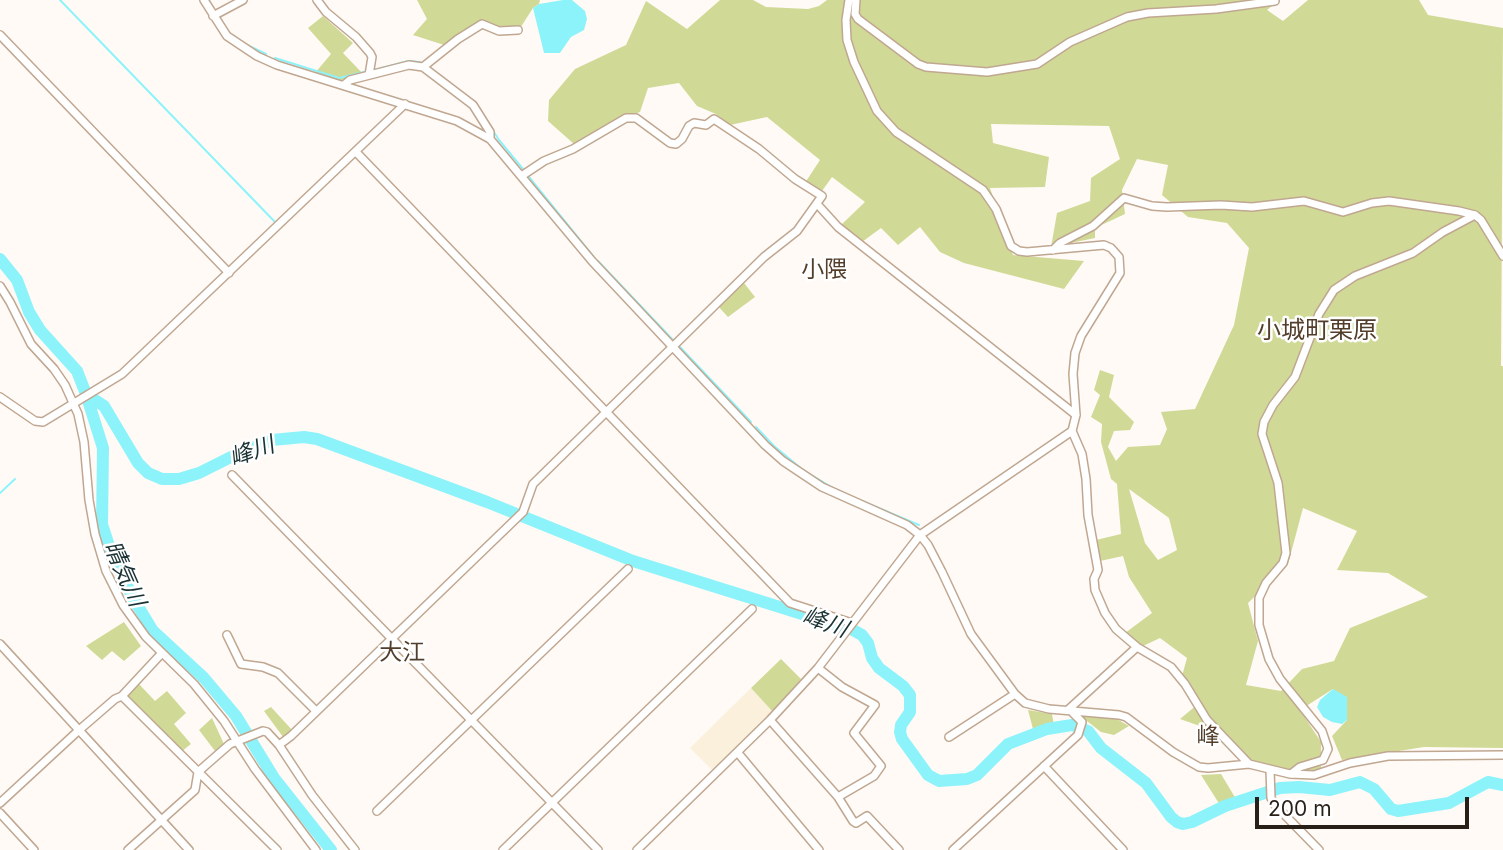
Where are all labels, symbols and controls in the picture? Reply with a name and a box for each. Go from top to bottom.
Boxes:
district label: 小隈 [801,256,847,284]
district label: 小城町栗原 [1257,317,1377,345]
water label: 峰川 [226,431,278,473]
water label: 晴気川 [97,537,151,611]
water label: 峰川 [799,602,851,644]
district label: 大江 [379,639,425,667]
district label: 峰 [1197,723,1219,751]
scale bar [1258,784,1472,828]
text: 200 m [1268,796,1332,821]

